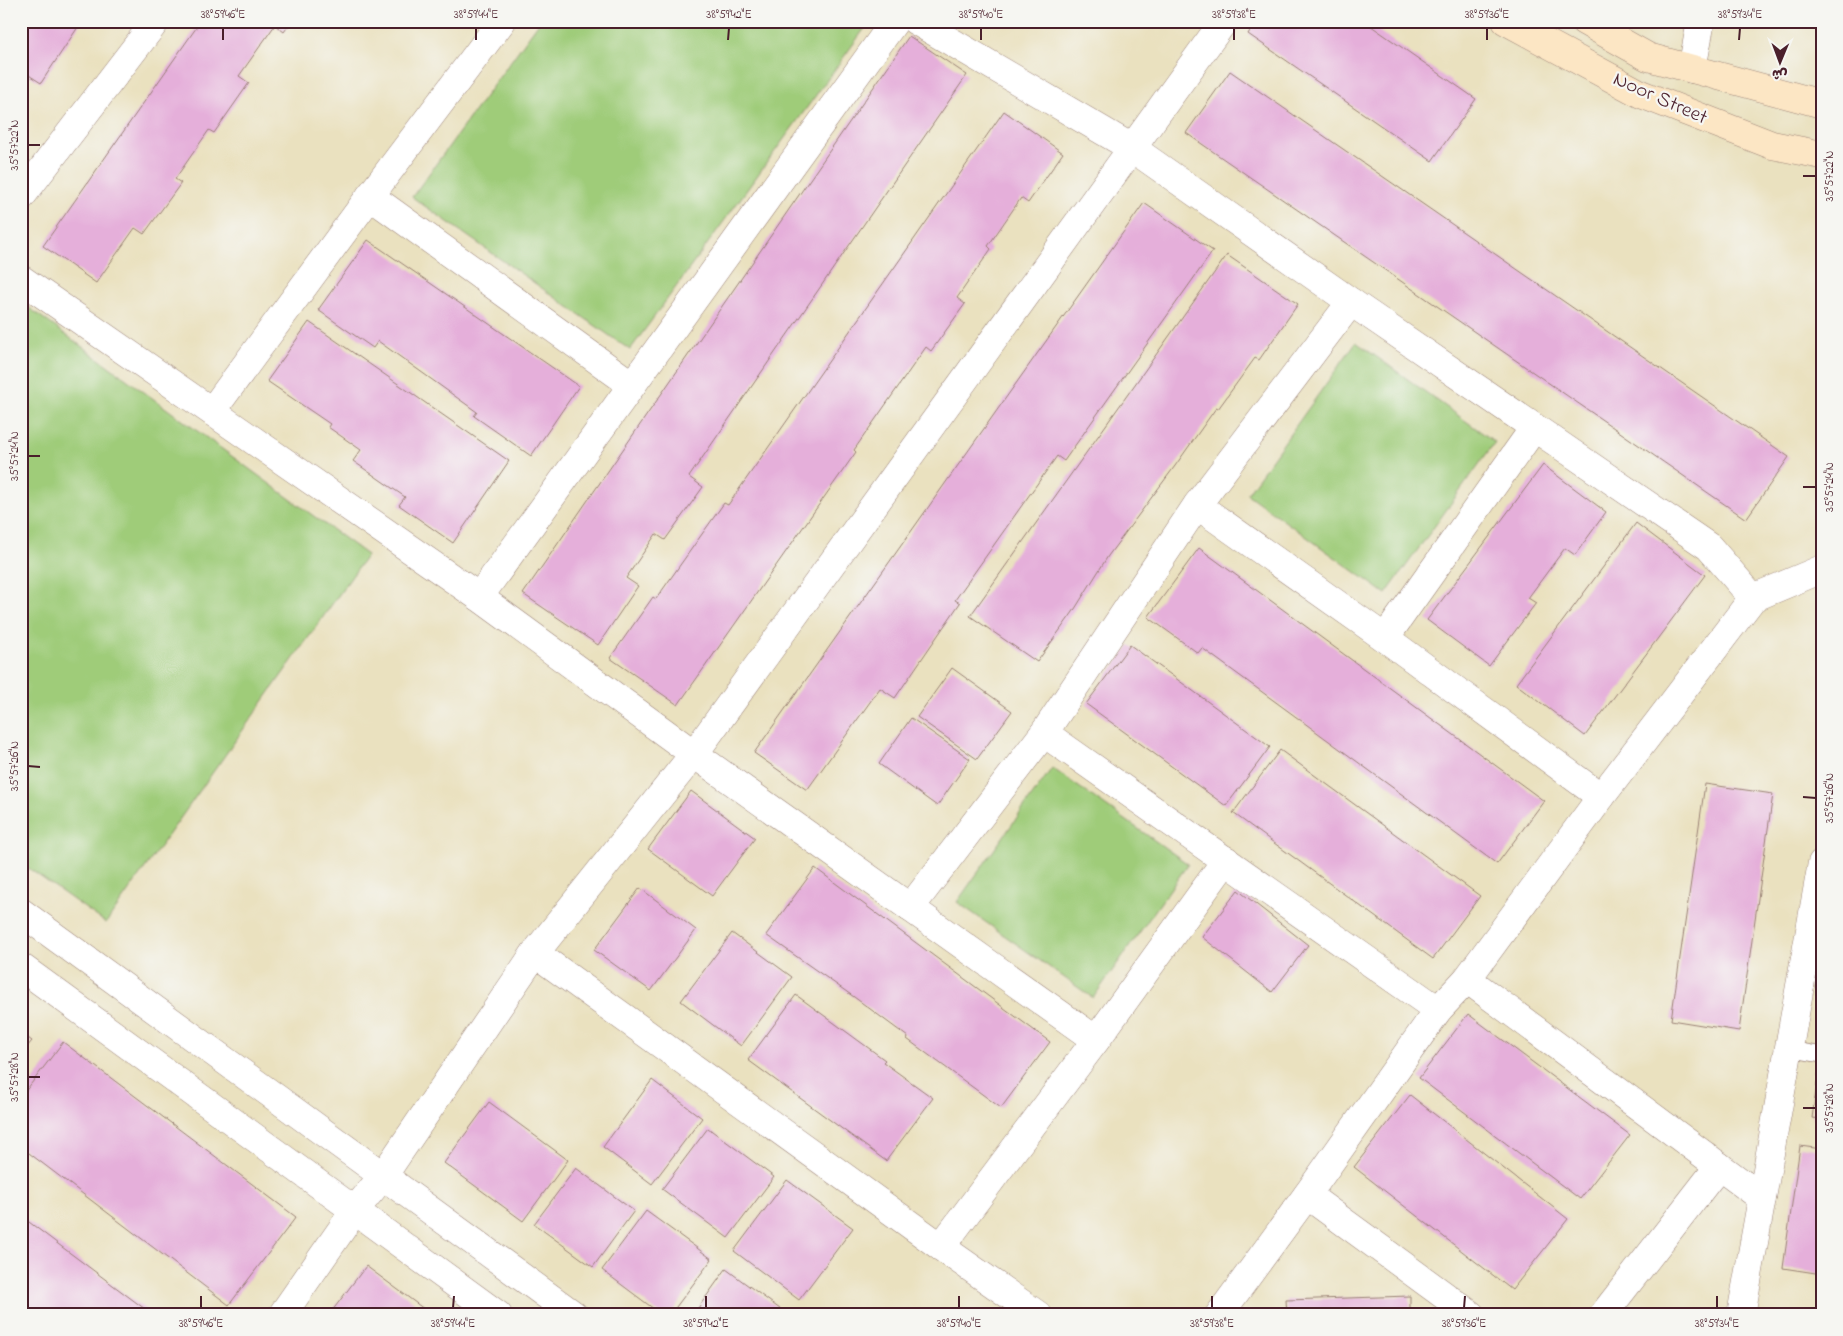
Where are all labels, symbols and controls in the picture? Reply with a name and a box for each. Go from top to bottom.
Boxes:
text: 38°59'46"E [201,6,245,24]
text: 38°59'44"E [454,6,498,24]
text: 38°59'42"E [706,6,752,24]
text: 38°59'40"E [959,6,1003,24]
text: 38°59'38"E [1212,6,1256,24]
text: 38°59'36"E [1465,6,1509,24]
text: 38°59'34"E [1718,6,1762,24]
north arrow [1756,38,1806,88]
text: ش [1772,63,1788,84]
street label: Noor Street [1608,65,1712,133]
text: 35°57'22"N [6,120,24,170]
text: 35°57'22"N [1821,151,1839,201]
text: 35°57'24"N [6,431,24,481]
text: 35°57'24"N [1821,462,1839,512]
text: 35°57'26"N [6,741,24,791]
text: 35°57'26"N [1821,773,1839,823]
text: 35°57'28"N [6,1052,24,1102]
text: 35°57'28"N [1821,1083,1839,1133]
text: 38°59'46"E [179,1315,223,1333]
text: 38°59'44"E [431,1315,475,1333]
text: 38°59'42"E [683,1315,729,1333]
text: 38°59'40"E [937,1315,981,1333]
text: 38°59'38"E [1190,1315,1234,1333]
text: 38°59'36"E [1442,1315,1486,1333]
text: 38°59'34"E [1695,1315,1739,1333]

